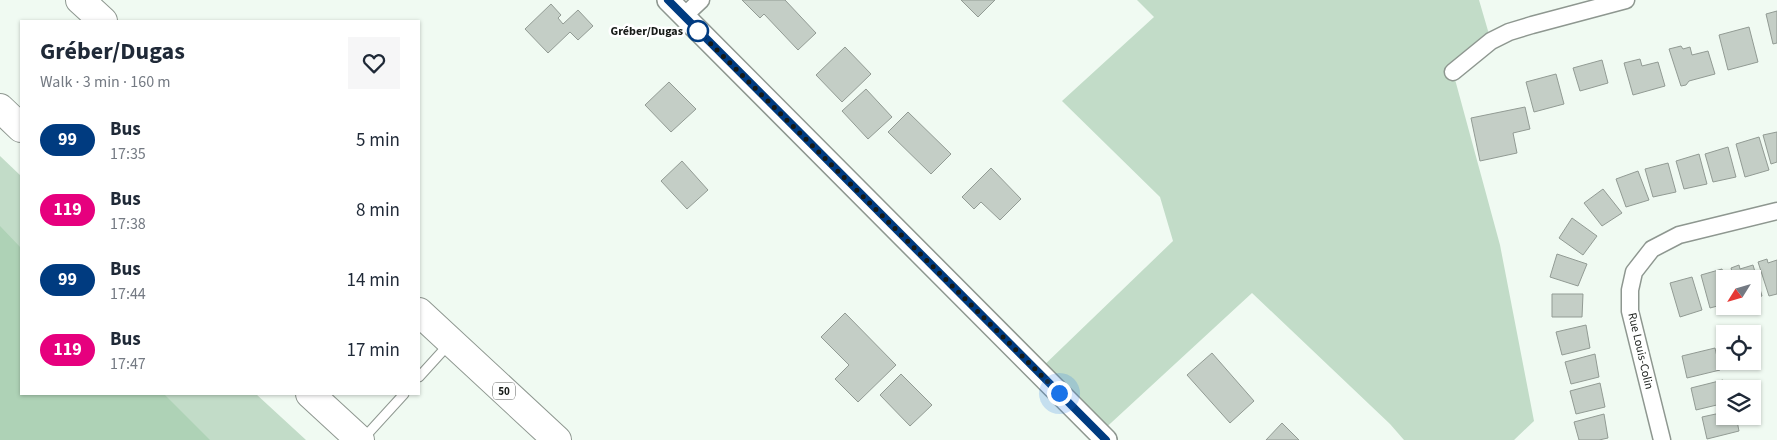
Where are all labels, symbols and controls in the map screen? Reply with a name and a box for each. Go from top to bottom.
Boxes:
marker: Gréber/Dugas [687,20,709,42]
place label: Gréber/Dugas [611,23,683,40]
text: Gréber/Dugas [40,34,185,69]
button: heart [348,37,400,89]
text: Walk · 3 min · 160 m [40,71,171,93]
text: Bus [110,116,141,143]
text: 99 [58,127,77,152]
text: 5 min [356,127,400,154]
text: 17:35 [110,143,146,165]
text: Bus [110,186,141,213]
text: 119 [53,197,82,222]
text: 8 min [356,197,400,224]
text: 17:38 [110,213,146,235]
text: Bus [110,256,141,283]
text: 99 [58,267,77,292]
text: 14 min [346,267,400,294]
north arrow [1716,270,1761,315]
map controls [1716,270,1761,425]
text: 17:44 [110,283,146,305]
street label: Rue Louis-Colin [1623,311,1658,391]
button: locate [1716,325,1761,370]
text: Bus [110,326,141,353]
text: 119 [53,337,82,362]
text: 17 min [346,337,400,364]
text: 17:47 [110,353,146,375]
button: layers [1716,380,1761,425]
your location [1047,381,1072,406]
road number: 50 [493,382,515,400]

